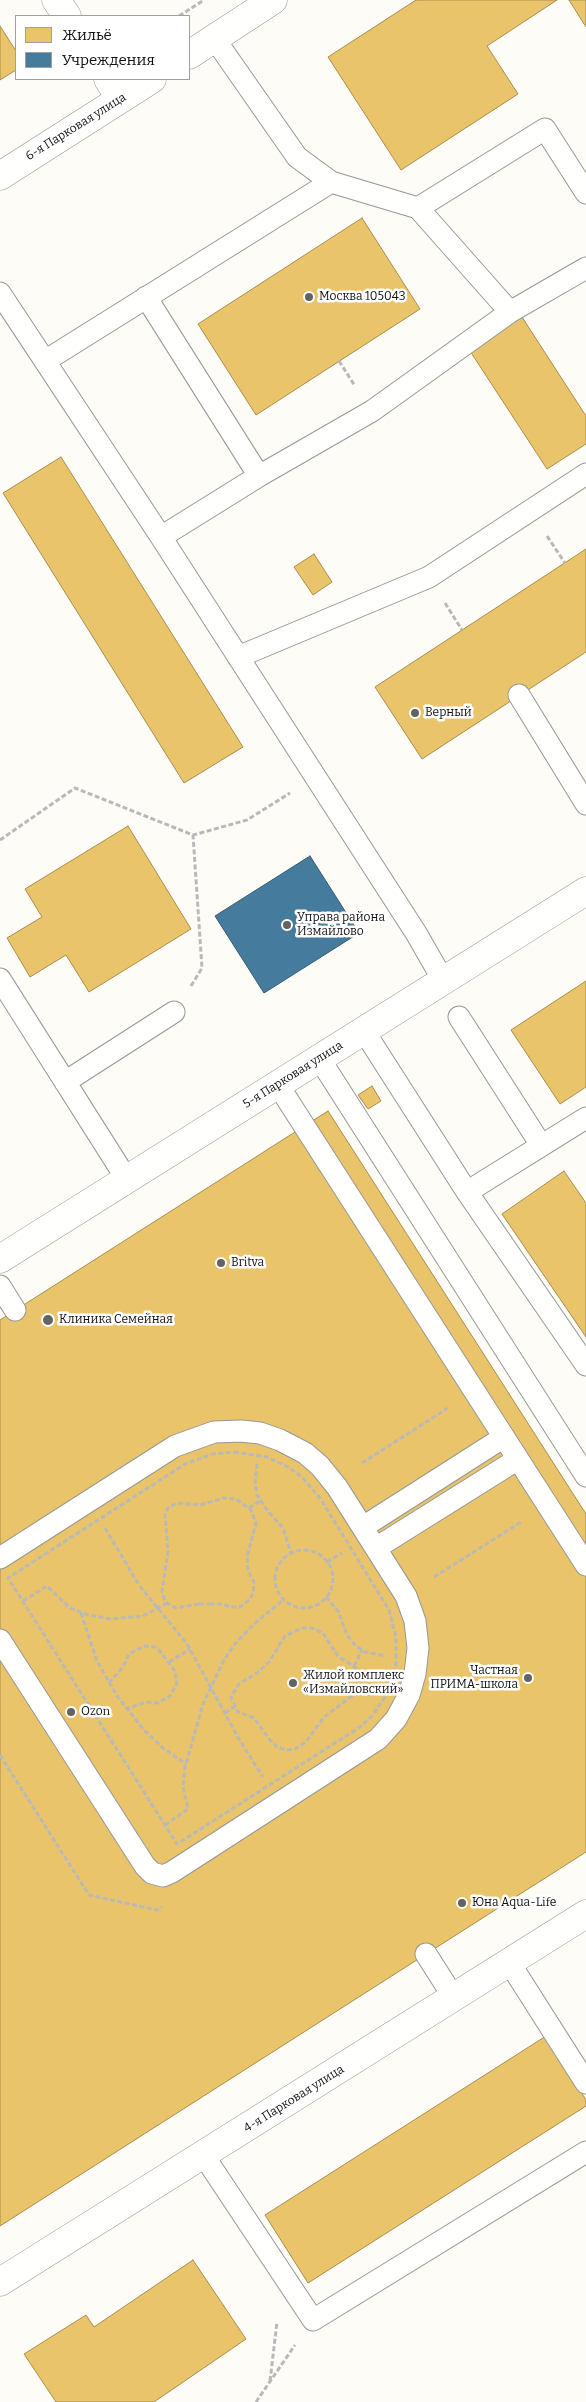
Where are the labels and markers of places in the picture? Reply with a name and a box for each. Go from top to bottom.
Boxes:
place label: Москва 105043 [319,290,405,304]
marker: Москва 105043 [303,291,315,303]
place label: Верный [425,706,472,720]
marker: Верный [409,707,421,719]
place label: Управа района Измайлово [297,911,385,939]
marker: Управа района Измайлово [281,919,293,931]
place label: Britva [231,1256,264,1270]
marker: Britva [215,1257,227,1269]
marker: Клиника Семейная [41,1313,55,1327]
place label: Клиника Семейная [59,1313,173,1327]
place label: Частная ПРИМА-школа [430,1664,518,1692]
place label: Жилой комплекс «Измайловский» [303,1669,404,1697]
marker: Частная ПРИМА-школа [522,1672,534,1684]
marker: Жилой комплекс «Измайловский» [287,1677,299,1689]
place label: Ozon [81,1705,110,1719]
marker: Ozon [65,1706,77,1718]
place label: Юна Aqua-Life [472,1896,556,1910]
marker: Юна Aqua-Life [456,1897,468,1909]

